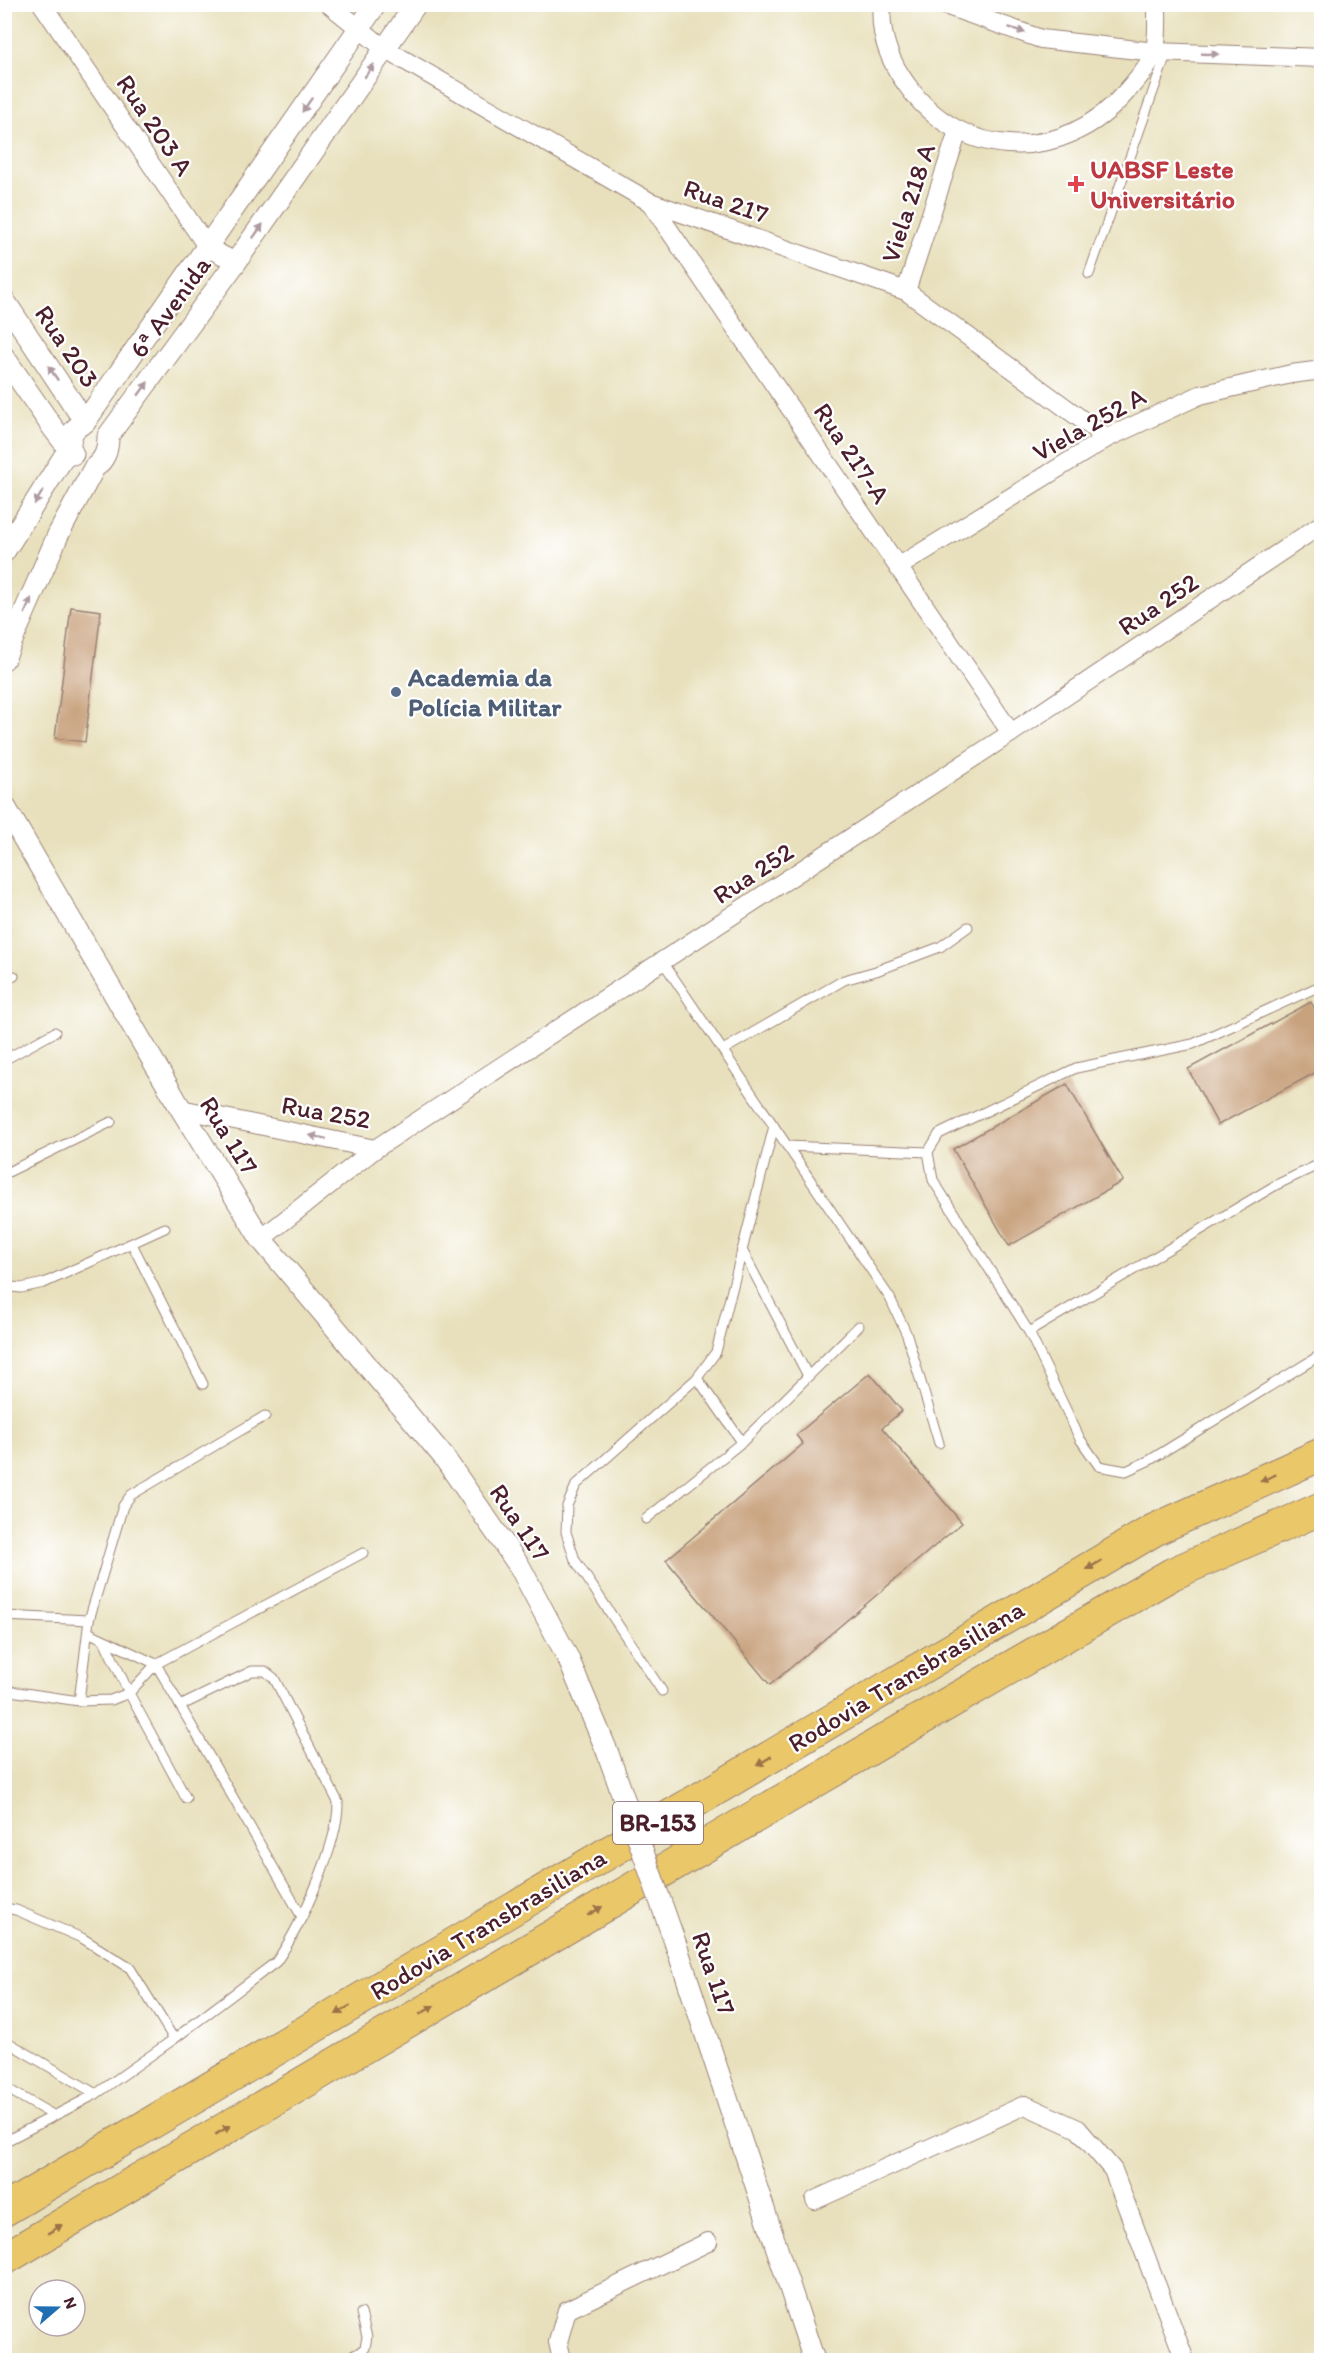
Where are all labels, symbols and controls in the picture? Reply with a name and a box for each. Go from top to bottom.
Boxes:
one-way arrow [1008,26,1026,36]
one-way arrow [1200,49,1219,58]
one-way arrow [363,64,375,80]
street label: Rua 203 A [110,68,201,182]
one-way arrow [301,96,313,112]
street label: Viela 218 A [874,139,942,267]
place label: UABSF Leste Universitário [1090,153,1235,215]
street label: Rua 217 [679,172,773,230]
marker: UABSF Leste Universitário [1067,175,1085,193]
one-way arrow [252,224,264,240]
street label: 6ª Avenida [122,249,218,364]
street label: Rua 203 [28,299,106,393]
one-way arrow [48,365,59,381]
street label: Viela 252 A [1027,380,1152,468]
one-way arrow [137,381,149,397]
street label: Rua 217-A [807,397,897,510]
one-way arrow [33,489,44,505]
street label: Rua 252 [1112,565,1204,642]
one-way arrow [24,597,33,614]
place label: Academia da Polícia Militar [407,661,563,723]
marker: Academia da Polícia Militar [389,685,403,699]
street label: Rua 252 [707,835,800,911]
street label: Rua 252 [279,1088,373,1136]
street label: Rua 117 [193,1090,265,1180]
one-way arrow [308,1132,327,1141]
one-way arrow [1260,1474,1277,1483]
street label: Rua 117 [483,1478,557,1567]
one-way arrow [1086,1560,1102,1571]
street label: Rodovia Transbrasiliana [782,1593,1030,1759]
one-way arrow [755,1756,772,1766]
road number: BR-153 [613,1802,703,1844]
street label: Rodovia Transbrasiliana [364,1841,612,2007]
one-way arrow [587,1906,604,1916]
street label: Rua 117 [685,1927,743,2019]
one-way arrow [334,2005,351,2015]
one-way arrow [419,2005,436,2015]
one-way arrow [215,2125,231,2136]
one-way arrow [47,2224,63,2235]
north arrow [27,2278,87,2338]
text: N [60,2295,81,2311]

